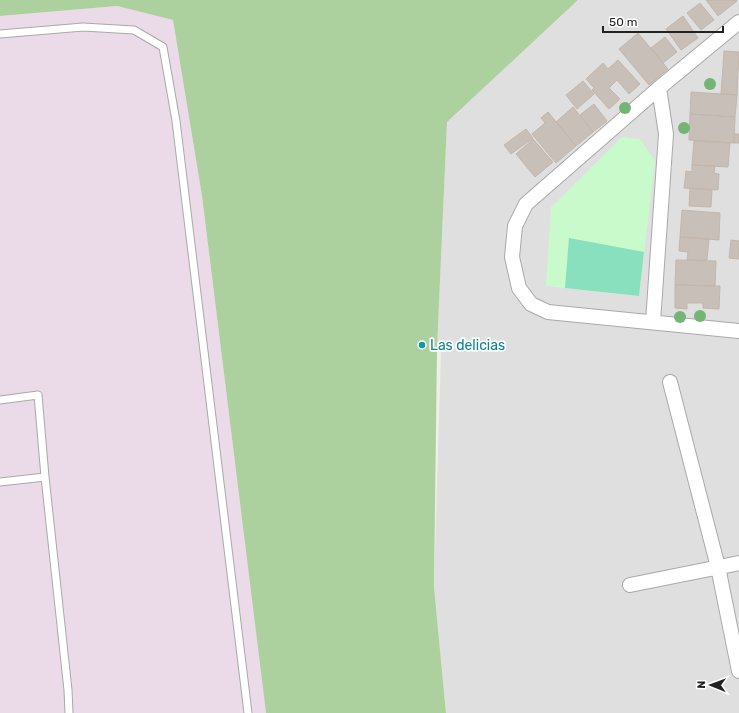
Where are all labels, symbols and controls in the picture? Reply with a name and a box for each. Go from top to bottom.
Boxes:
scale bar [603,8,723,34]
text: 50 m [609,15,637,29]
place label: Las delicias [430,337,505,354]
marker: Las delicias [417,340,427,350]
north arrow [691,665,731,705]
text: N [695,681,708,689]

